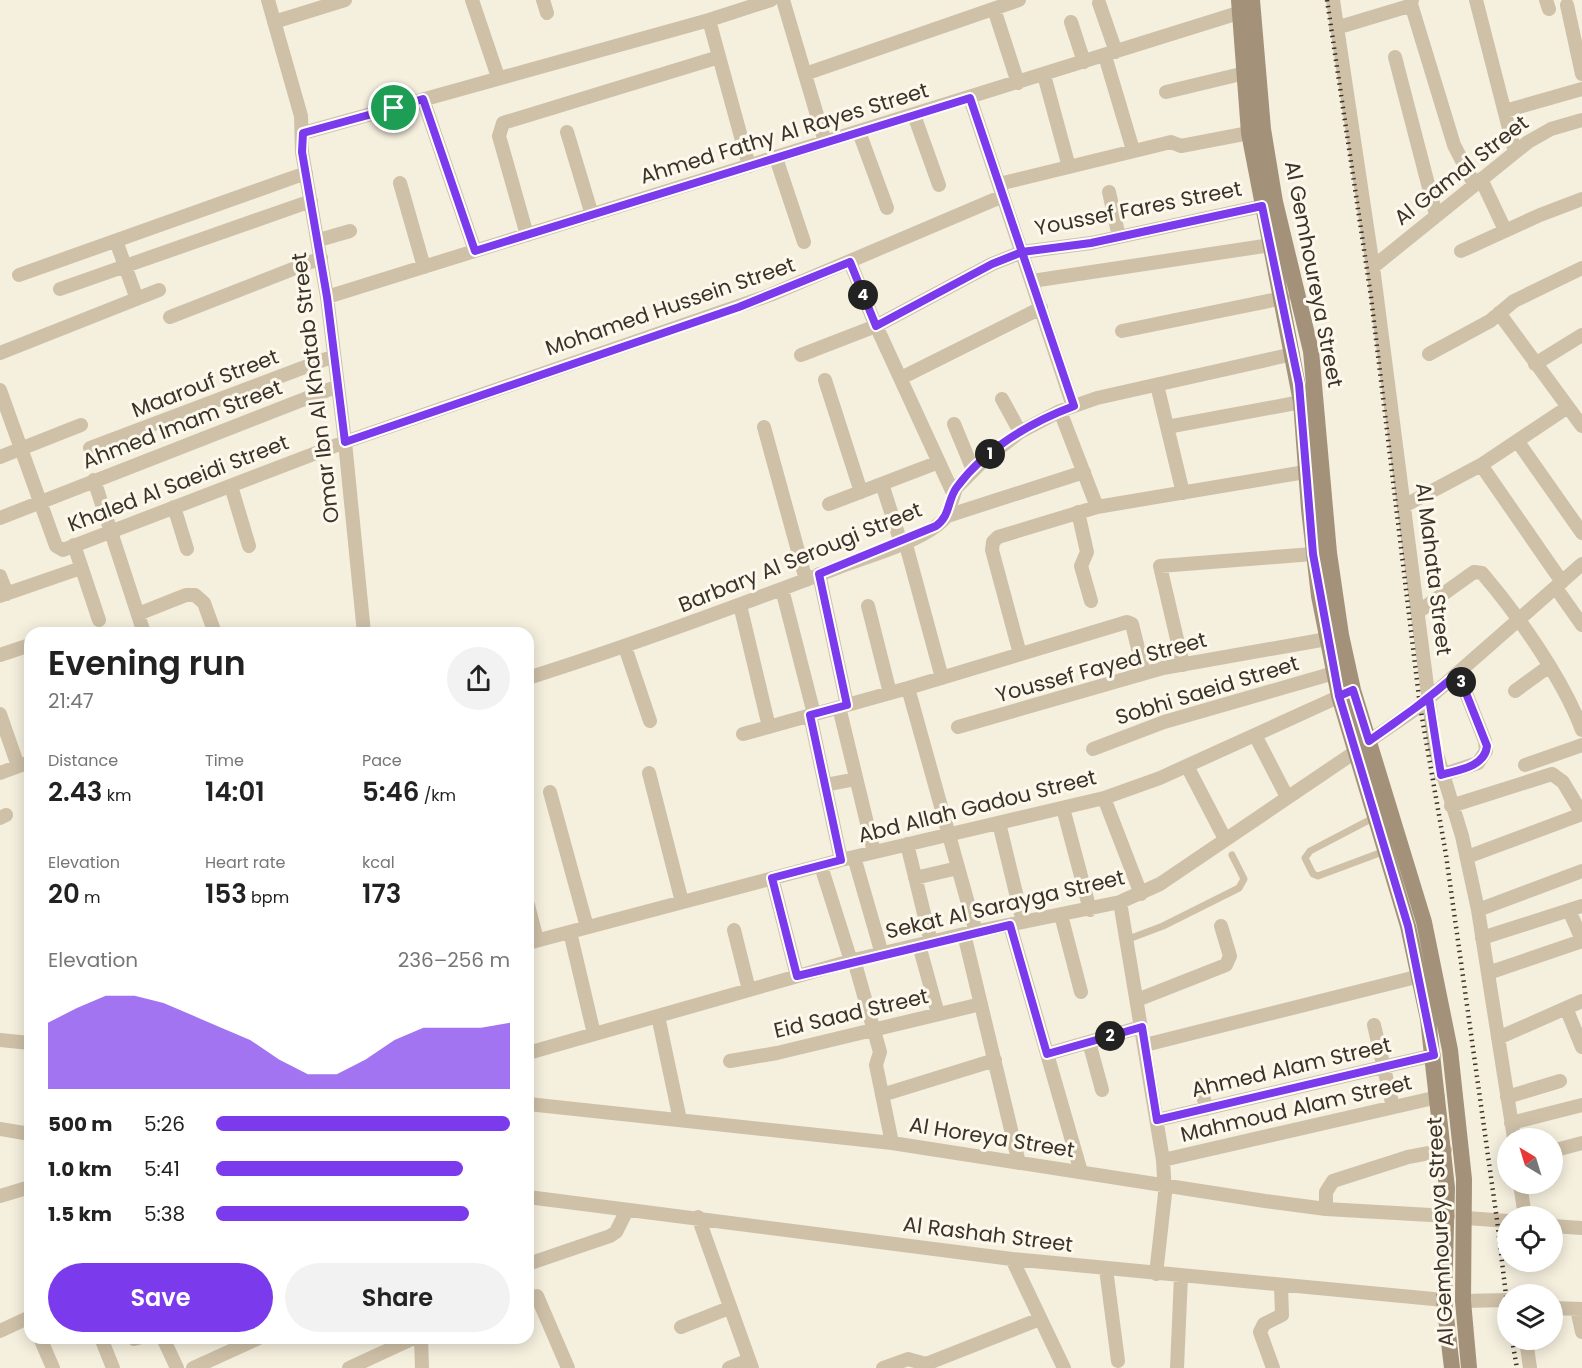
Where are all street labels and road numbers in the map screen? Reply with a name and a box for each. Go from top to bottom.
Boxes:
street label: Ahmed Fathy Al Rayes Street [636,75,932,191]
street label: Al Gamal Street [1388,108,1534,232]
street label: Al Gemhoureya Street [1278,158,1350,390]
street label: Youssef Fares Street [1032,174,1244,242]
street label: Mohamed Hussein Street [541,250,799,362]
street label: Omar Ibn Al Khatab Street [284,251,346,525]
street label: Maarouf Street [127,342,283,424]
street label: Ahmed Imam Street [78,373,286,475]
street label: Khaled Al Saeidi Street [63,427,293,539]
street label: Al Mahata Street [1409,481,1459,657]
street label: Barbary Al Serougi Street [674,495,926,619]
street label: Youssef Fayed Street [992,625,1210,709]
street label: Sobhi Saeid Street [1112,648,1302,732]
street label: Abd Allah Gadou Street [855,762,1099,850]
street label: Sekat Al Sarayga Street [883,862,1127,946]
street label: Eid Saad Street [771,981,931,1045]
street label: Ahmed Alam Street [1188,1030,1394,1104]
street label: Mahmoud Alam Street [1178,1067,1414,1149]
street label: Al Horeya Street [907,1110,1077,1164]
street label: Al Gemhoureya Street [1419,1116,1461,1348]
street label: Al Rashah Street [901,1209,1075,1259]

